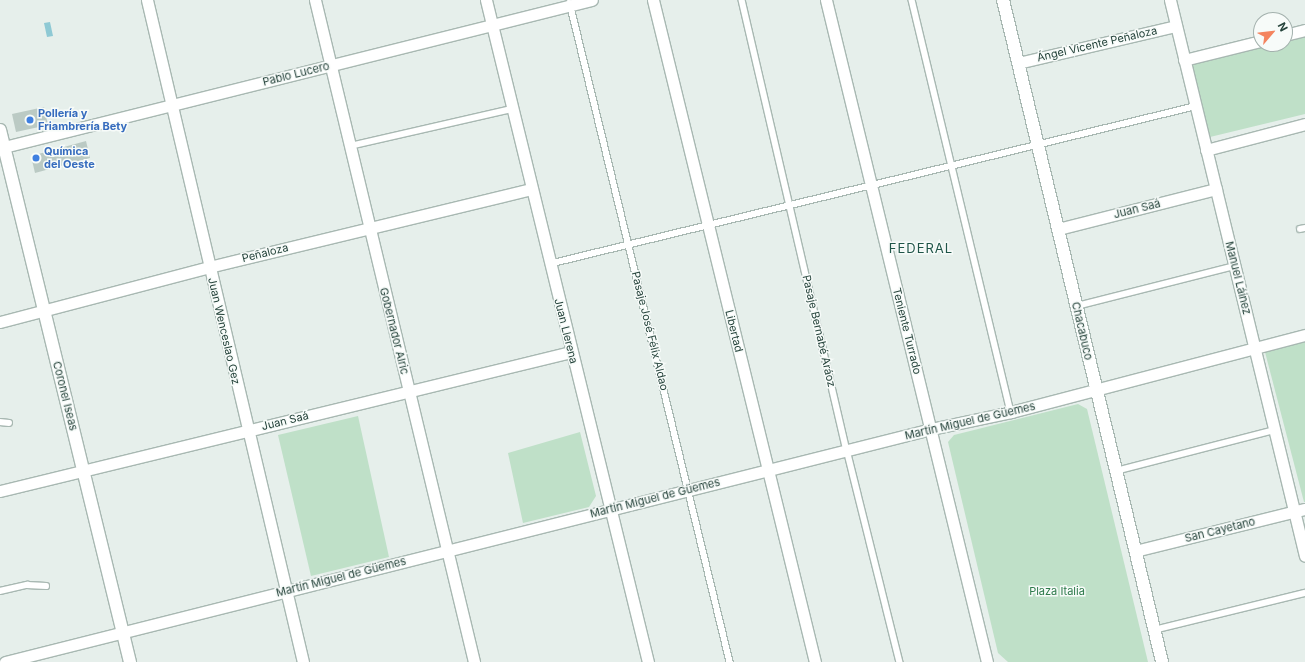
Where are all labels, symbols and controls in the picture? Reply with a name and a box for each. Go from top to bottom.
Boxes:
north arrow [1253,12,1293,52]
text: N [1275,20,1291,34]
street label: Ángel Vicente Peñaloza [1036,24,1158,64]
street label: Pablo Lucero [261,59,331,89]
place label: Pollería y Friambrería Bety [38,107,127,133]
marker: Pollería y Friambrería Bety [25,115,35,125]
place label: Química del Oeste [44,145,95,171]
marker: Química del Oeste [31,153,41,163]
street label: Juan Saá [1112,197,1162,221]
district label: FEDERAL [889,240,953,256]
street label: Manuel Láinez [1223,240,1253,316]
street label: Peñaloza [240,241,290,265]
street label: Pasaje José Félix Aldao [629,270,671,392]
street label: Pasaje Bernabé Aráoz [800,274,838,388]
street label: Juan Wenceslao Gez [205,276,243,386]
street label: Gobernador Alric [377,286,411,376]
street label: Teniente Turrado [890,286,924,376]
street label: Juan Llerena [552,297,580,365]
street label: Chacabuco [1069,301,1095,361]
street label: Libertad [722,309,746,353]
street label: Coronel Iseas [50,360,80,432]
street label: Martín Miguel de Güemes [903,400,1037,442]
street label: Juan Saá [260,409,310,433]
street label: Martín Miguel de Güemes [589,475,721,521]
street label: San Cayetano [1183,515,1257,545]
street label: Martín Miguel de Güemes [275,554,407,600]
park label: Plaza Italia [1029,584,1085,598]

